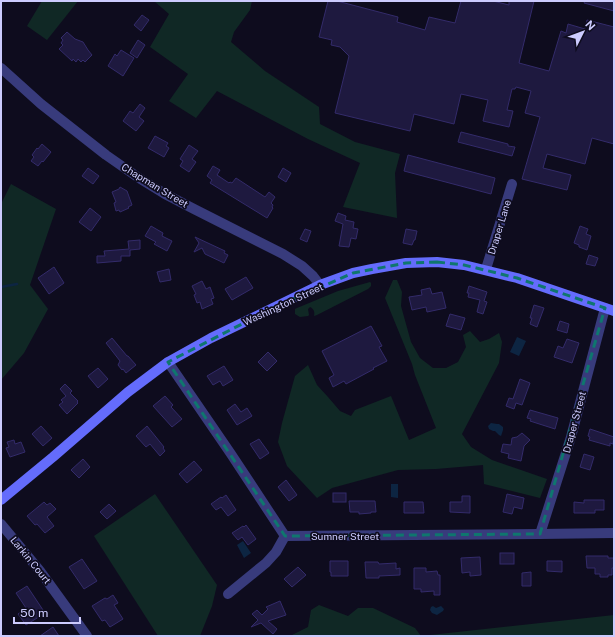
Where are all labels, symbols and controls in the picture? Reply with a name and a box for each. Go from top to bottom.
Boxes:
north arrow [563,12,603,52]
text: N [583,18,598,33]
street label: Chapman Street [119,160,191,210]
street label: Draper Lane [485,198,513,256]
street label: Washington Street [241,280,325,328]
street label: Draper Street [560,390,588,454]
street label: Sumner Street [311,530,379,542]
street label: Larkin Court [8,534,54,586]
scale bar [14,599,80,625]
text: 50 m [20,606,48,620]

